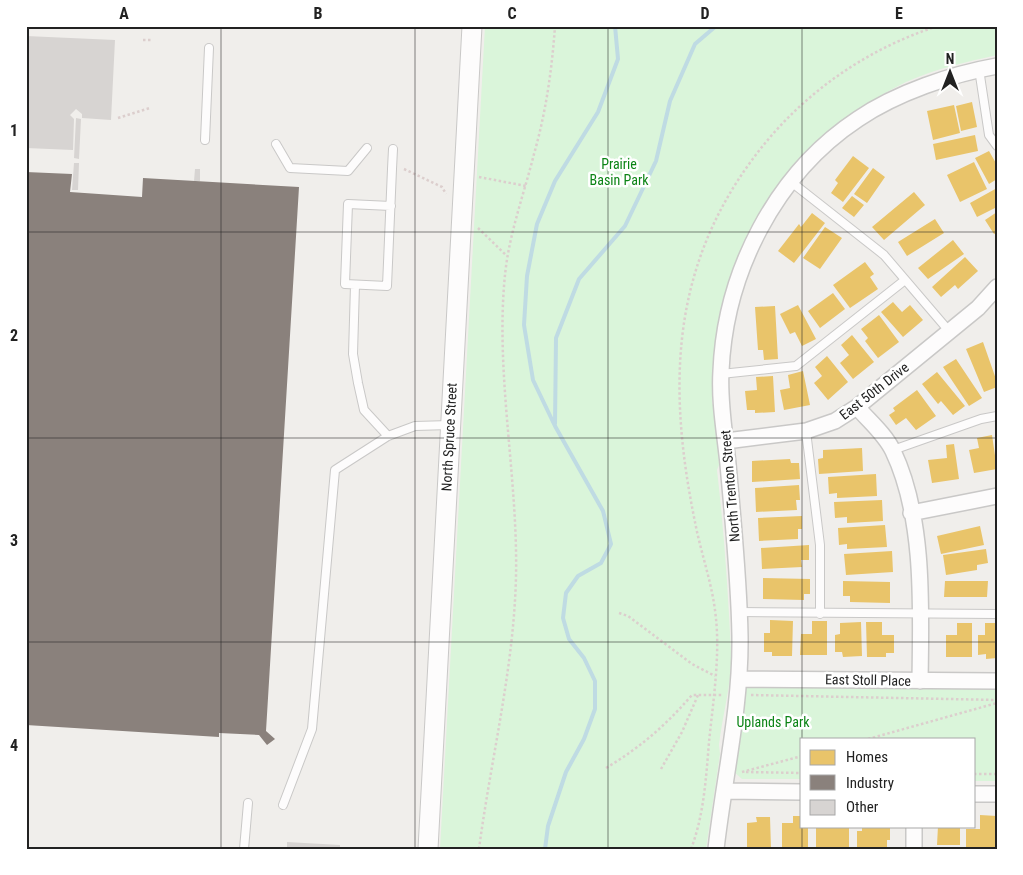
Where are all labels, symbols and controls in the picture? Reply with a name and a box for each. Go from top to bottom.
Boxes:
text: A [119,4,129,23]
text: B [314,4,323,23]
text: C [507,4,517,23]
text: D [700,4,710,23]
text: E [895,4,903,23]
north arrow [926,48,976,98]
text: N [946,51,954,67]
text: 1 [10,121,18,140]
park label: Prairie Basin Park [590,156,649,188]
text: 2 [10,326,18,345]
street label: East 50th Drive [836,359,912,423]
street label: North Spruce Street [438,382,460,492]
street label: North Trenton Street [717,429,743,543]
text: 3 [10,531,18,550]
street label: East Stoll Place [825,671,912,689]
park label: Uplands Park [737,714,810,730]
text: 4 [10,736,18,755]
legend [800,738,976,828]
text: Homes [846,748,888,766]
text: Industry [846,774,894,792]
text: Other [846,798,879,816]

